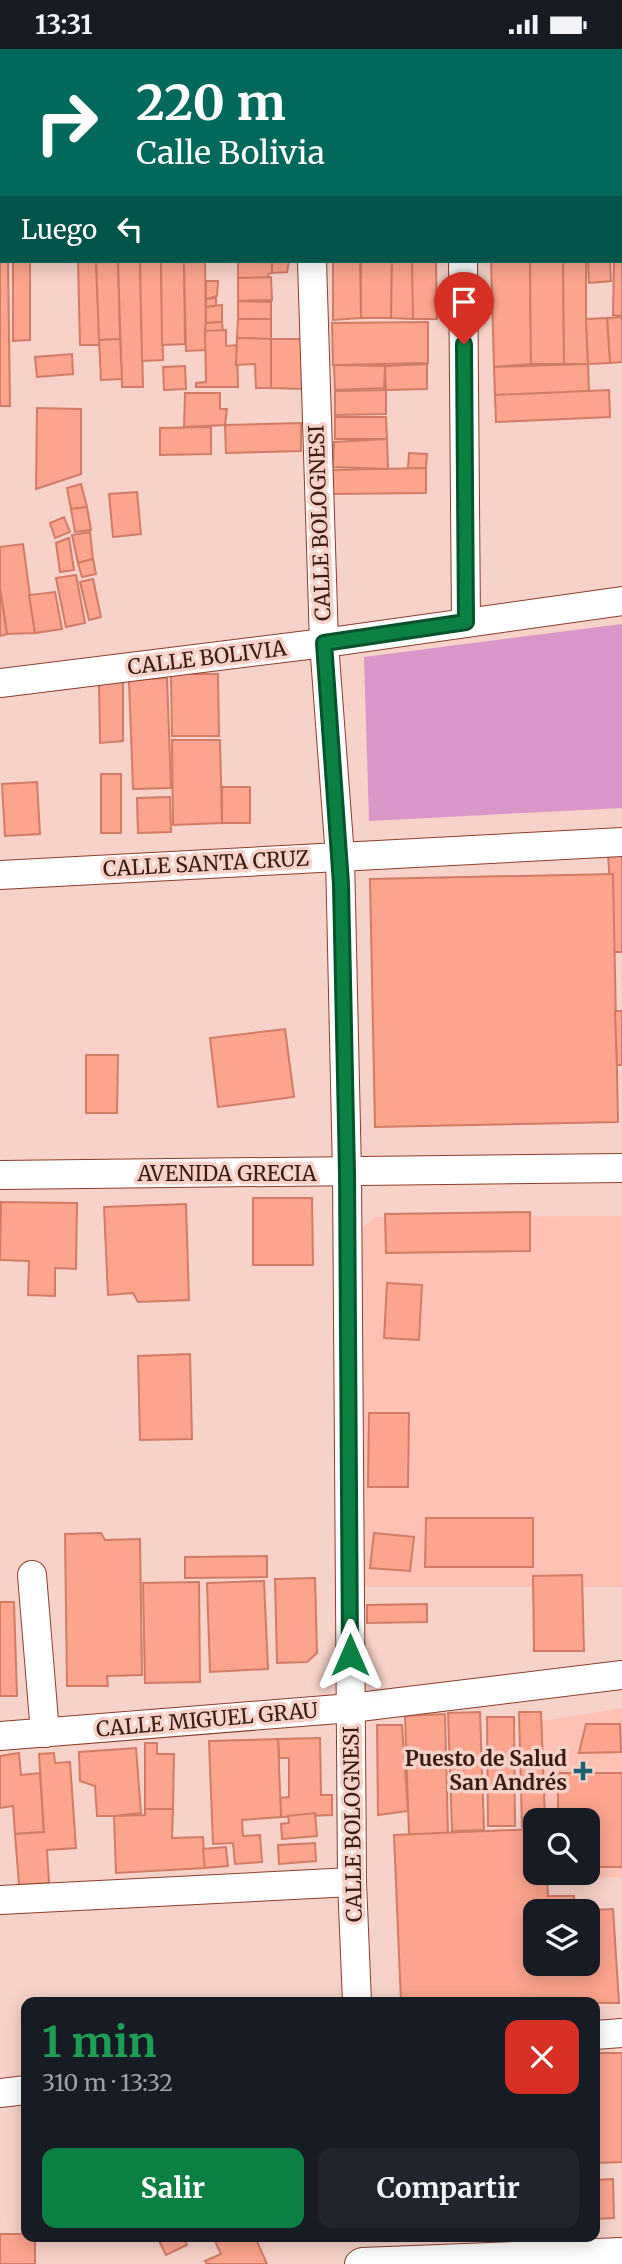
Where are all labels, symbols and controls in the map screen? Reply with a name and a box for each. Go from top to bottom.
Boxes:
text: 13:31 [35,8,93,41]
text: 220 m [136,72,286,133]
icon: right [21,77,112,168]
text: Calle Bolivia [136,133,325,173]
icon: left [111,210,149,248]
text: Luego [21,213,97,246]
pin [434,272,494,344]
icon: arrive [445,283,483,321]
street label: CALLE BOLOGNESI [303,425,336,621]
street label: CALLE BOLIVIA [126,634,288,681]
street label: CALLE SANTA CRUZ [102,845,310,882]
street label: AVENIDA GRECIA [137,1160,317,1187]
position arrow [313,1618,387,1692]
street label: CALLE MIGUEL GRAU [95,1696,319,1743]
street label: CALLE BOLOGNESI [337,1726,368,1922]
place label: Puesto de Salud San Andrés [405,1745,567,1796]
marker: Puesto de Salud San Andrés [573,1761,593,1781]
map controls [523,1808,600,1976]
button: search [523,1808,600,1885]
button: layers [523,1899,600,1976]
text: 1 min [42,2016,156,2068]
button: close [505,2020,579,2094]
text: 310 m · 13:32 [42,2068,173,2097]
button: Salir [42,2148,304,2228]
button: Compartir [318,2148,579,2228]

